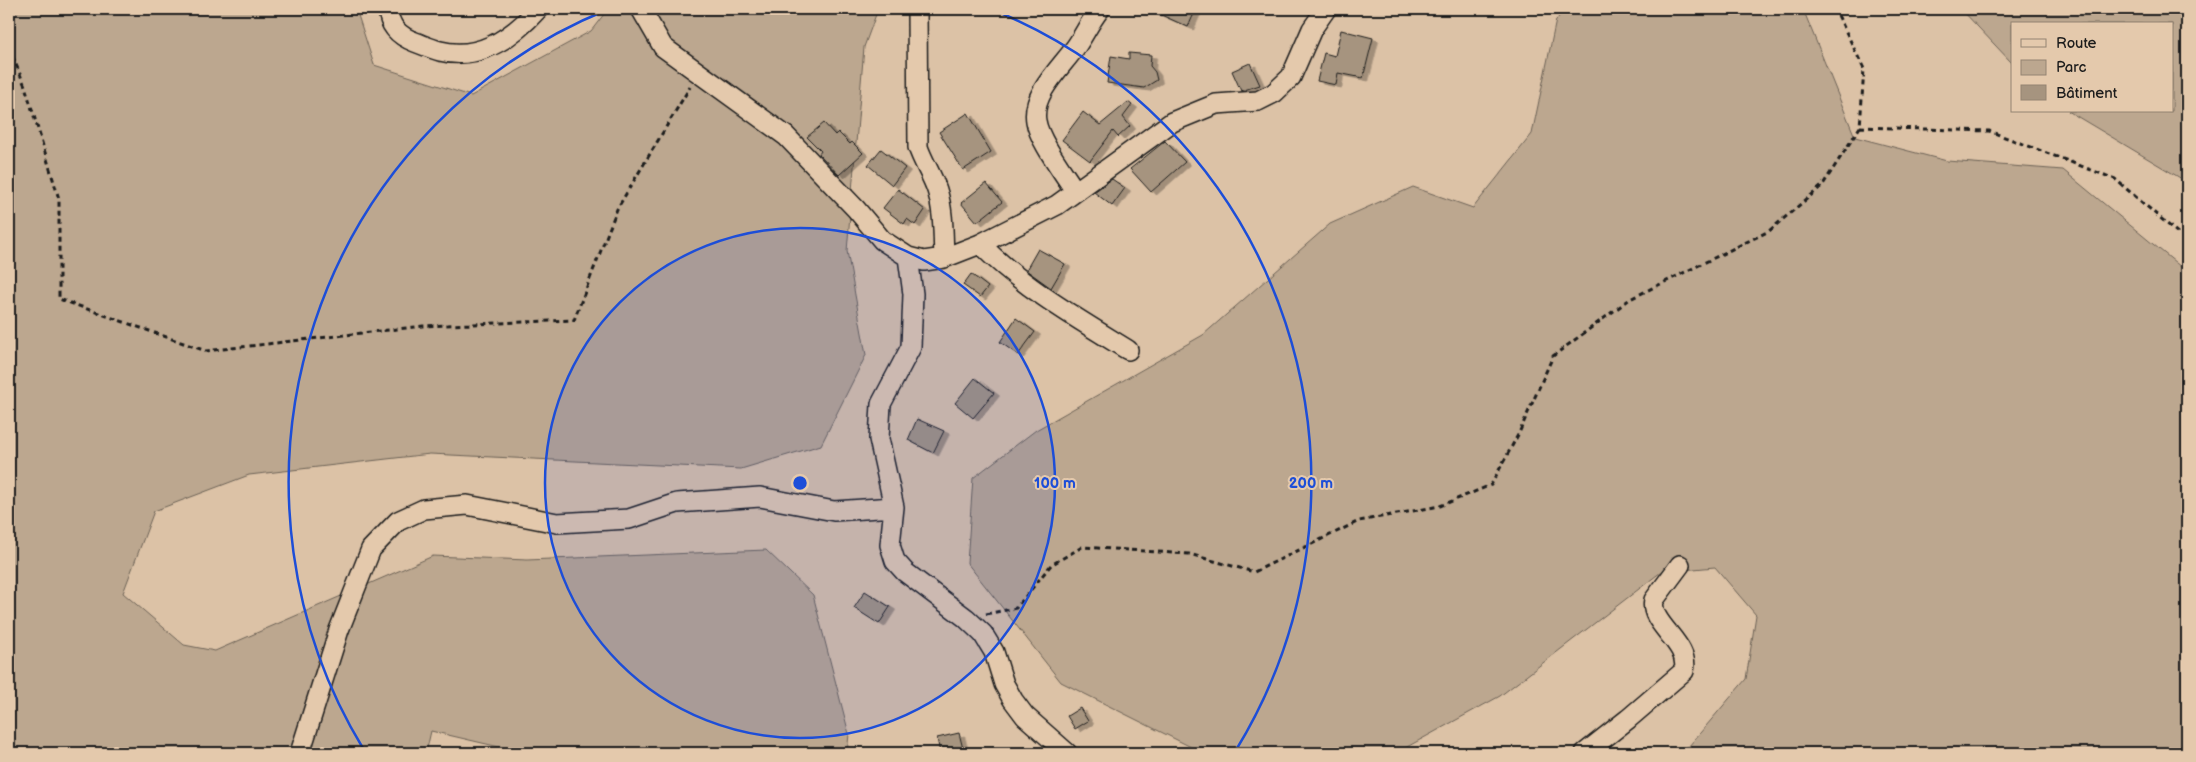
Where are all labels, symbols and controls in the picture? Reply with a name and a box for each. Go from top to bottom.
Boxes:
legend [2011,22,2174,112]
text: Route [2056,34,2097,53]
text: Parc [2056,58,2086,77]
text: Bâtiment [2056,84,2118,103]
centre of rings [791,474,809,492]
text: 100 m [1034,474,1076,493]
text: 200 m [1289,474,1333,493]

